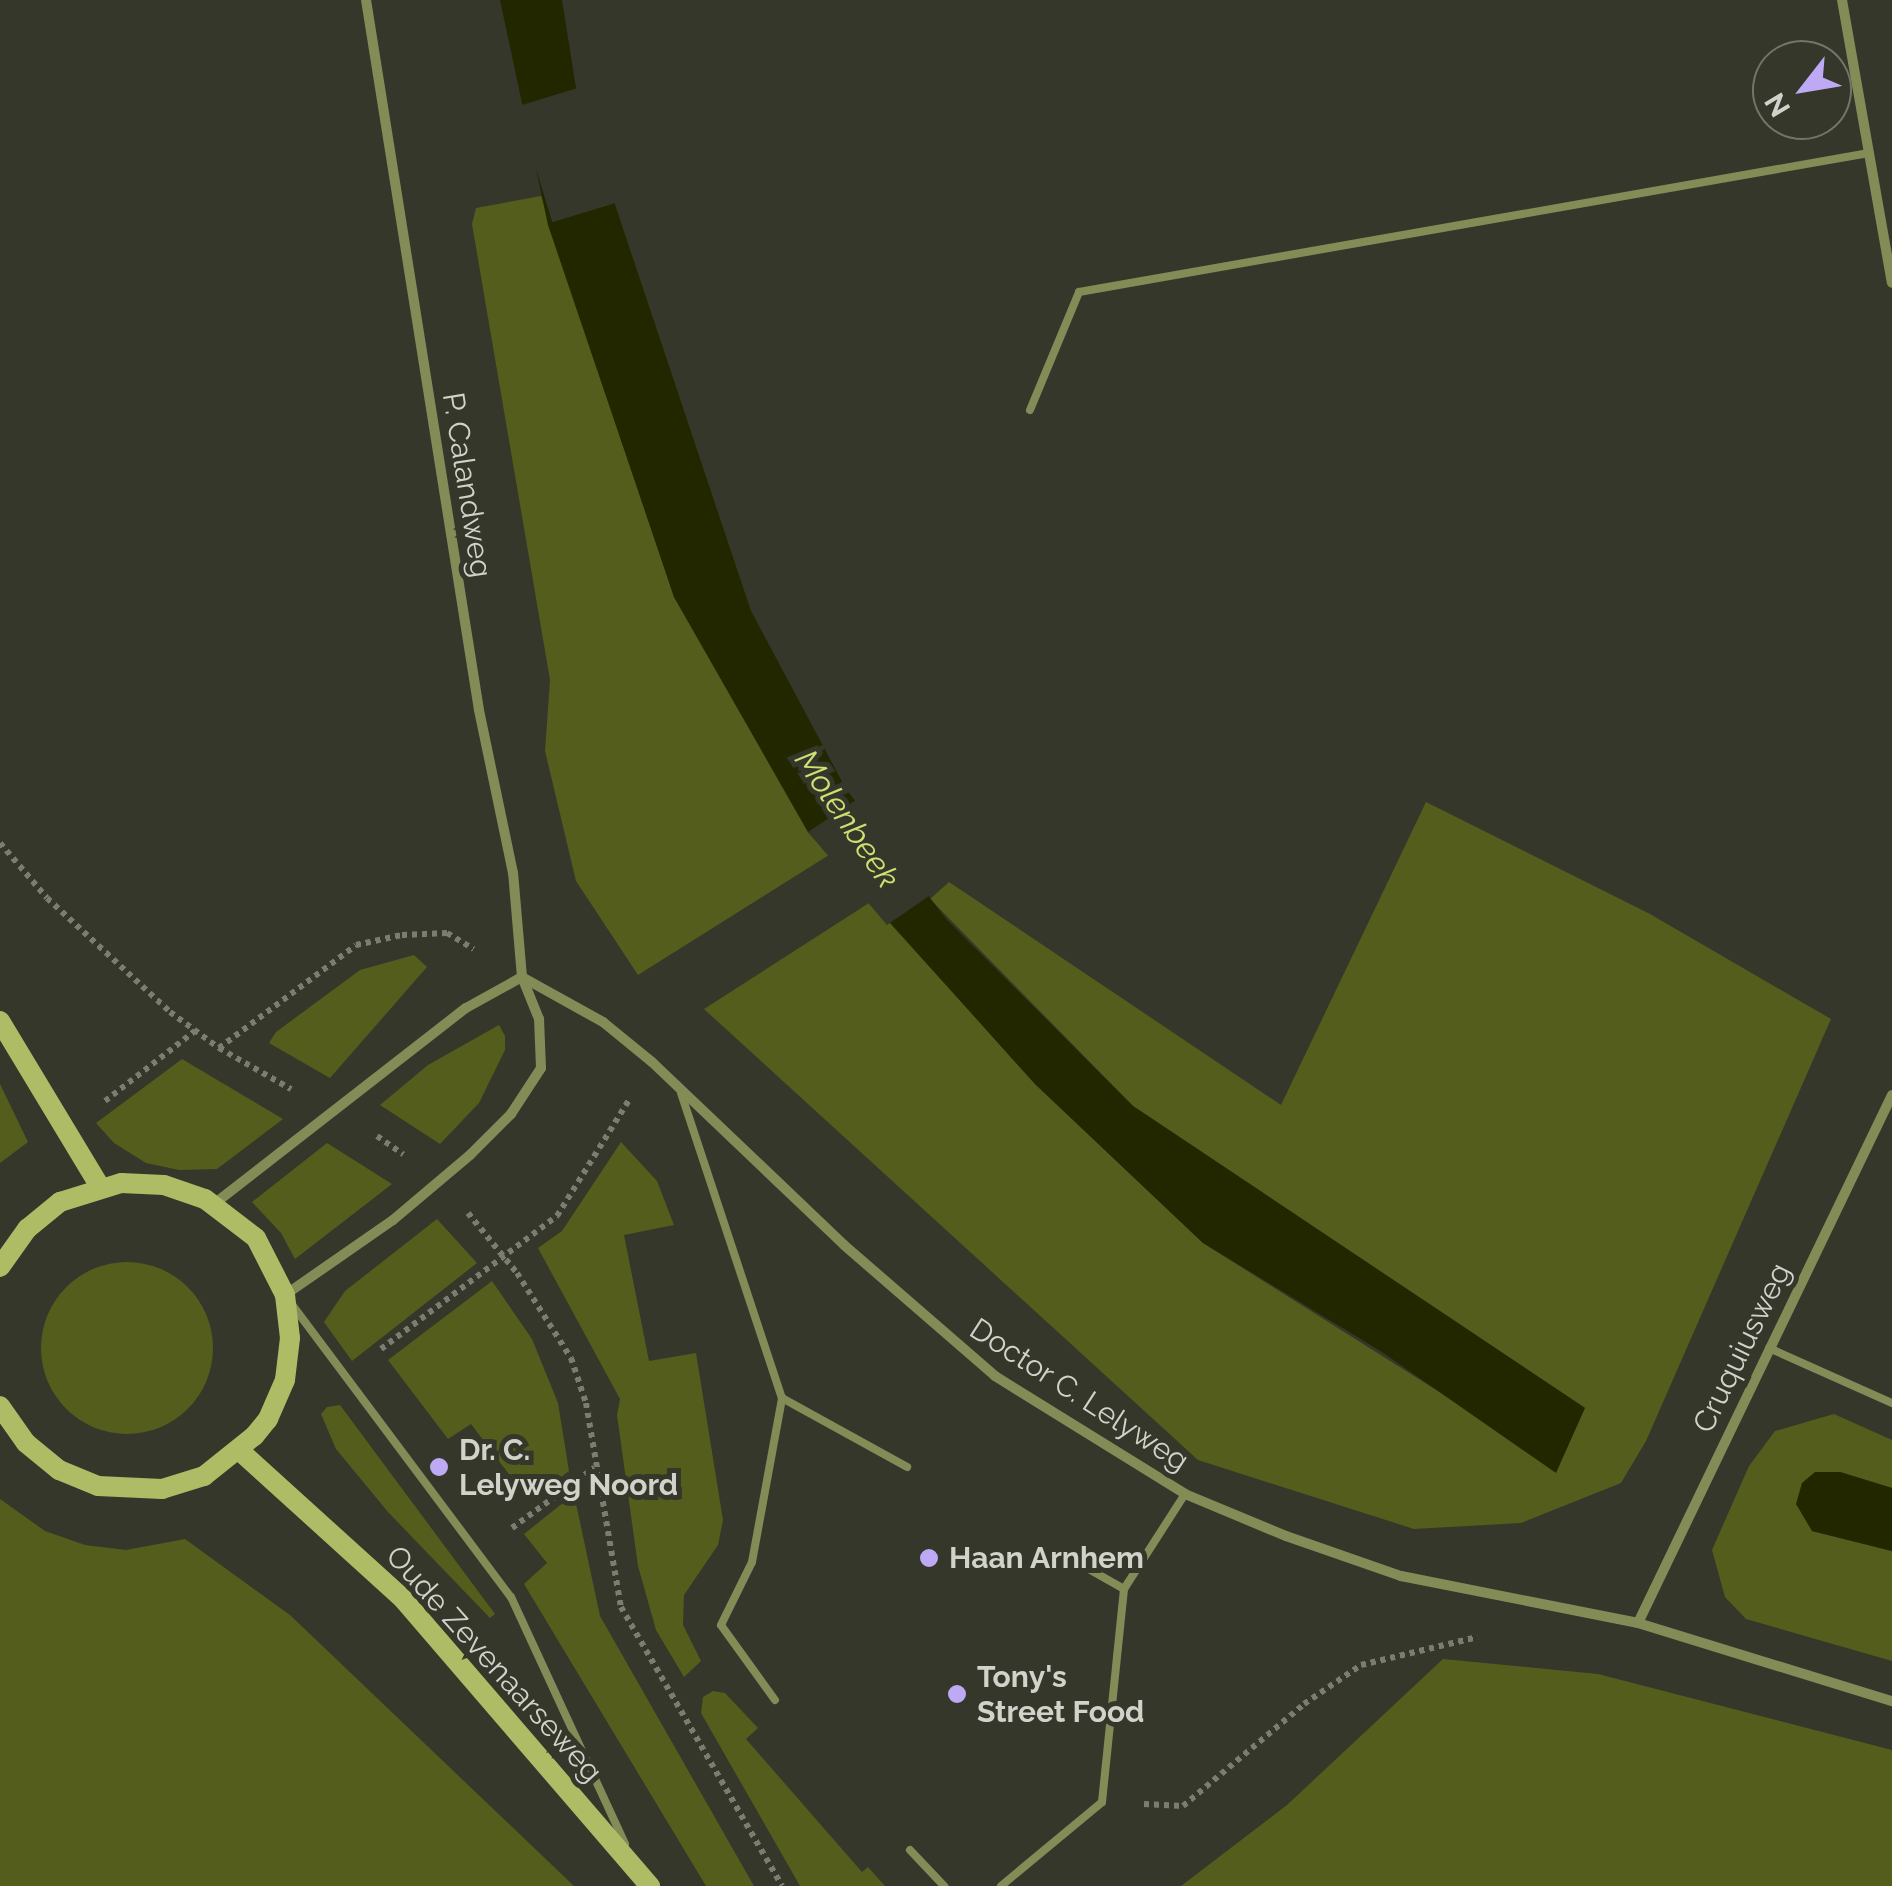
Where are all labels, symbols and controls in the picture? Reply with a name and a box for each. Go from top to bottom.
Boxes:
north arrow [1752,40,1852,140]
text: N [1758,87,1797,122]
street label: P. Calandweg [435,390,499,580]
water label: Molenbeek [787,743,907,895]
street label: Cruquiusweg [1686,1258,1798,1438]
street label: Doctor C. Lelyweg [963,1311,1195,1479]
place label: Dr. C. Lelyweg Noord [459,1432,678,1502]
marker: Dr. C. Lelyweg Noord [428,1456,450,1478]
street label: Oude Zevenaarseweg [378,1539,610,1789]
place label: Haan Arnhem [949,1540,1145,1576]
marker: Haan Arnhem [918,1547,940,1569]
place label: Tony's Street Food [977,1659,1144,1730]
marker: Tony's Street Food [946,1683,968,1705]

